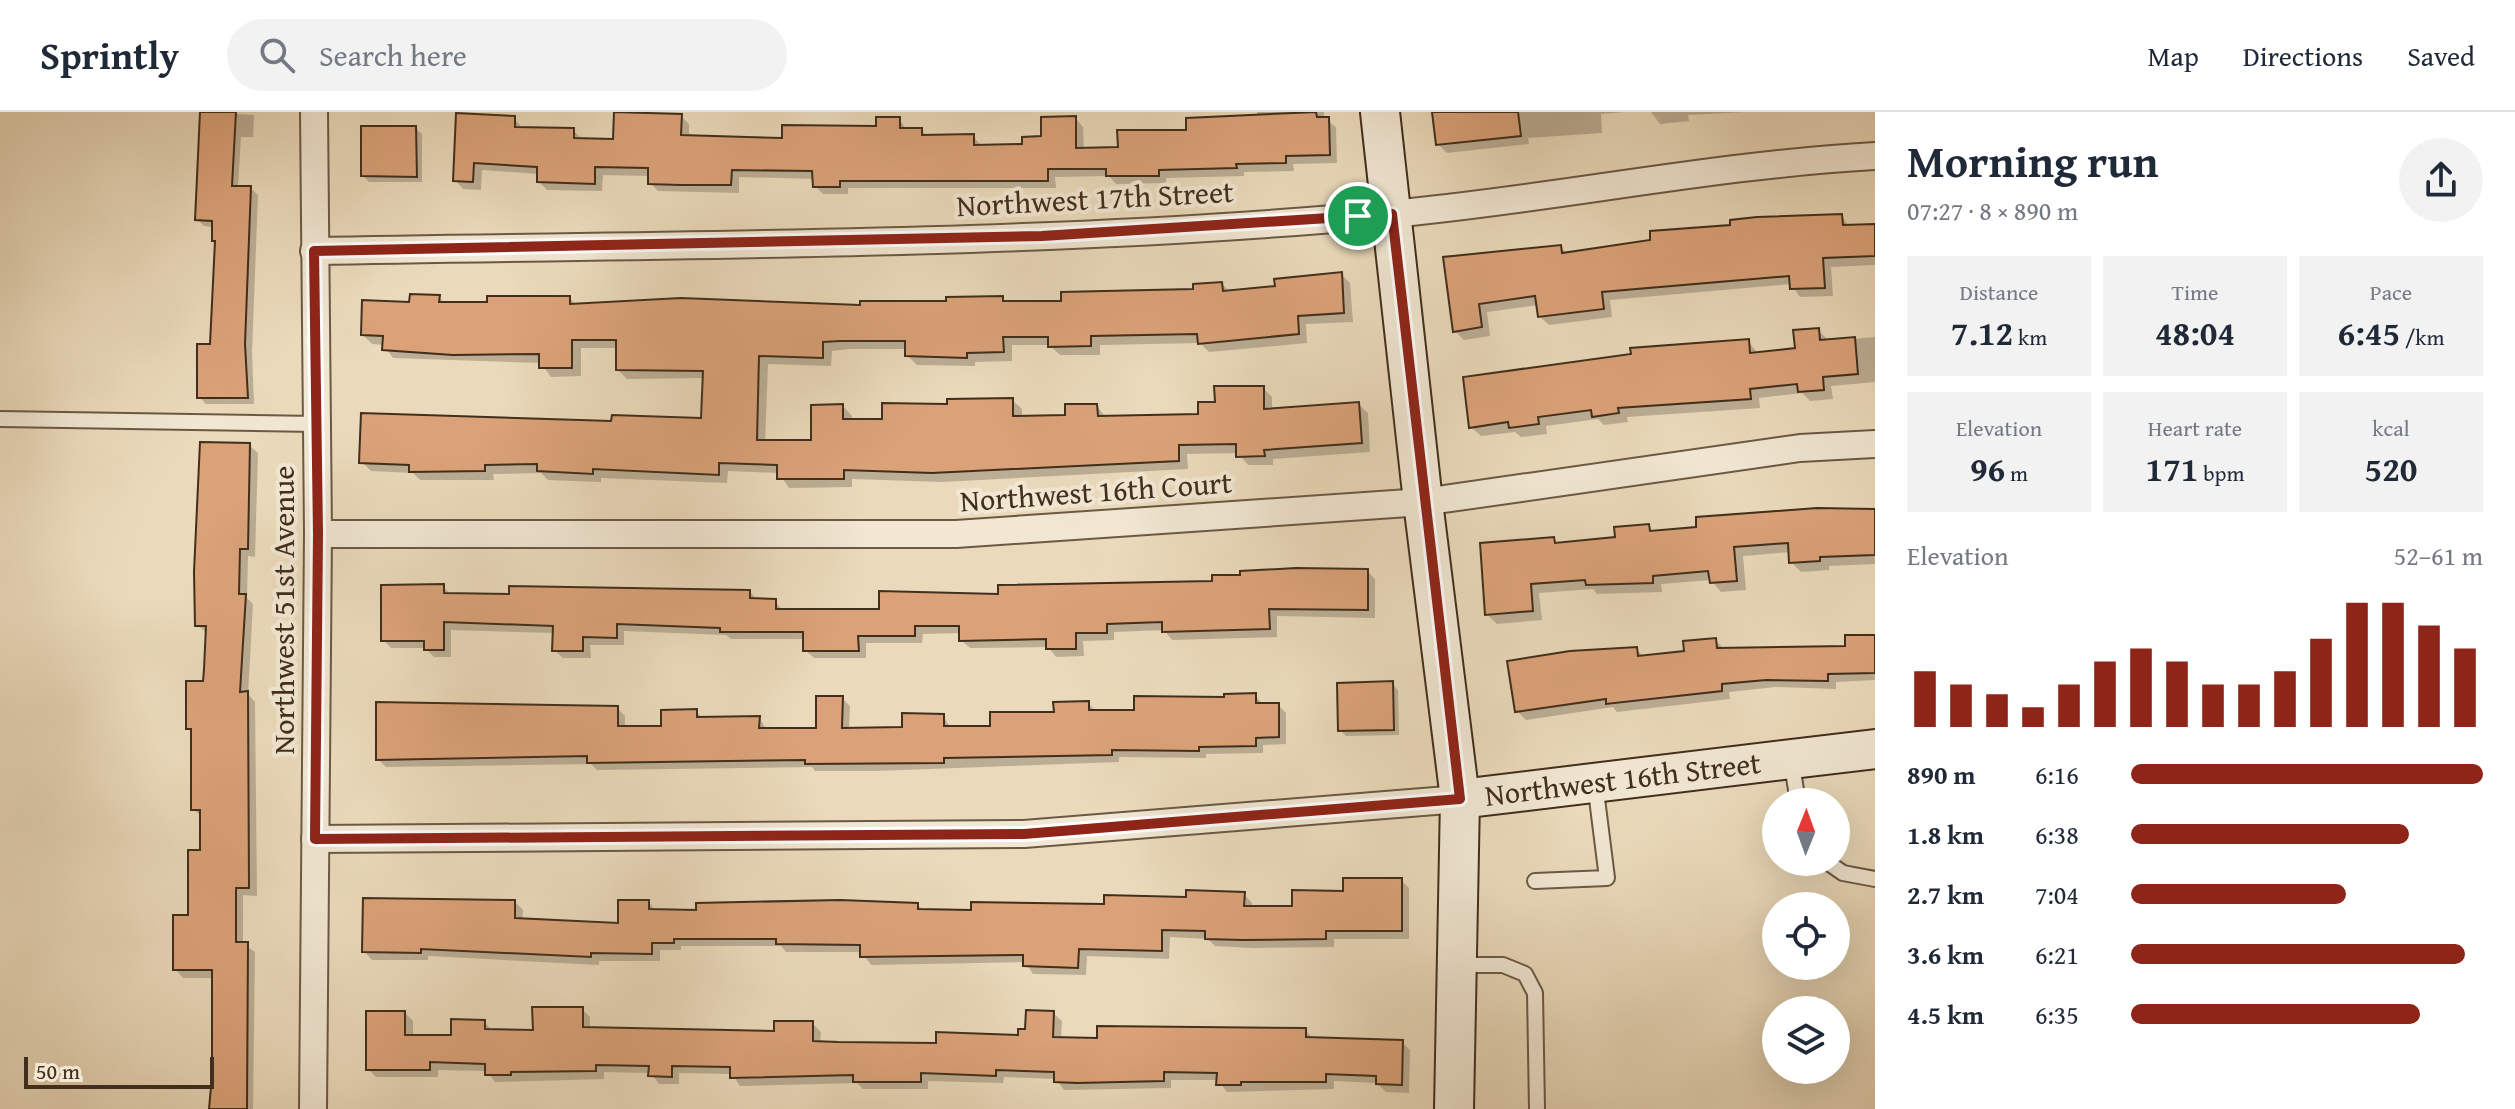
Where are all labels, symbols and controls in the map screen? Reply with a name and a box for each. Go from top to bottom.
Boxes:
search box [227,19,787,91]
text: Sprintly [40,27,179,83]
icon: search [255,33,299,77]
text: Search here [319,33,467,77]
text: Map [2147,35,2199,76]
text: Directions [2243,35,2363,76]
text: Saved [2407,35,2475,76]
text: Morning run [1907,129,2158,193]
button: share [2399,138,2483,222]
street label: Northwest 17th Street [955,169,1235,227]
pin [1324,182,1392,250]
text: 07:27 · 8 × 890 m [1907,191,2078,230]
icon: arrive [1336,194,1380,238]
text: Distance [1960,276,2038,308]
text: Time [2172,276,2218,308]
text: Pace [2370,276,2412,308]
text: 7.12 [1951,308,2013,357]
text: 48:04 [2155,308,2235,357]
text: 6:45 [2338,308,2400,357]
text: km [2013,321,2047,353]
text: /km [2400,321,2444,353]
text: Elevation [1956,412,2042,444]
text: Heart rate [2148,412,2242,444]
text: kcal [2372,412,2410,444]
text: 96 [1970,444,2005,493]
text: 171 [2146,444,2198,493]
text: 520 [2365,444,2417,493]
text: m [2005,457,2028,489]
text: bpm [2198,457,2244,489]
street label: Northwest 16th Court [959,460,1234,522]
street label: Northwest 51st Avenue [261,466,305,754]
text: Elevation [1907,536,2009,575]
text: 52–61 m [2394,536,2483,575]
street label: Northwest 16th Street [1482,740,1764,817]
text: 890 m [1907,755,1975,794]
text: 6:16 [2035,755,2079,794]
north arrow [1762,788,1850,876]
map controls [1762,788,1850,1084]
text: 1.8 km [1907,815,1984,854]
text: 6:38 [2035,815,2079,854]
text: 2.7 km [1907,875,1984,914]
text: 7:04 [2035,875,2079,914]
button: locate [1762,892,1850,980]
text: 3.6 km [1907,935,1984,974]
text: 6:21 [2035,935,2079,974]
text: 4.5 km [1907,995,1984,1034]
text: 6:35 [2035,995,2079,1034]
button: layers [1762,996,1850,1084]
scale bar [24,1053,214,1089]
text: 50 m [36,1055,80,1087]

